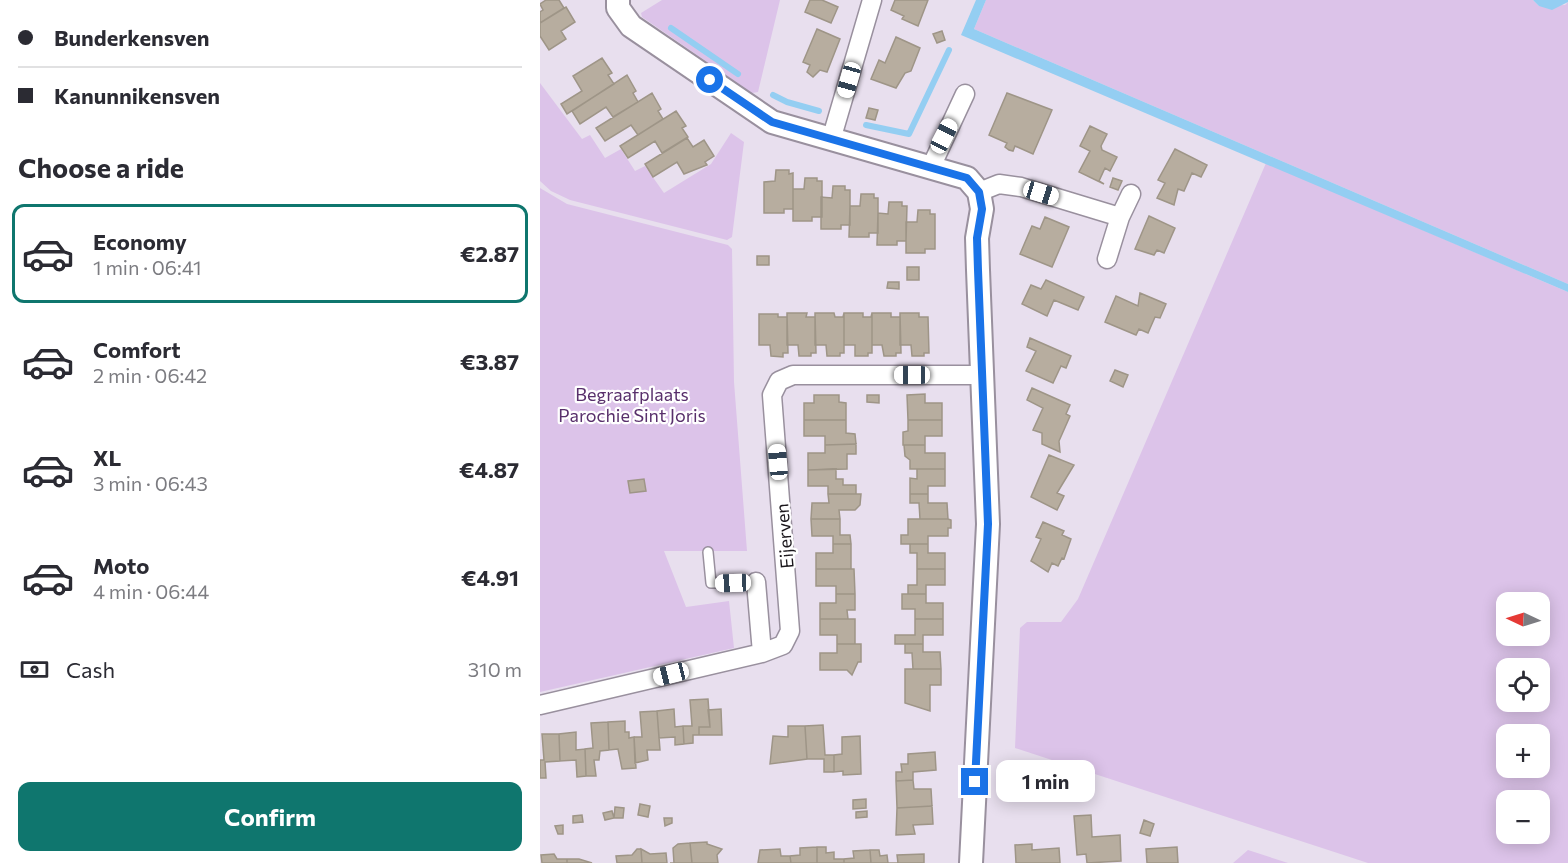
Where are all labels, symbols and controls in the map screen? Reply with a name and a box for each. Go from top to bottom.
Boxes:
text: Bunderkensven [54,24,210,51]
car [835,60,863,100]
route start [696,66,723,93]
text: Kanunnikensven [54,82,220,109]
car [928,116,960,156]
text: Choose a ride [18,151,184,184]
car [1021,179,1061,207]
icon: car [21,227,75,281]
text: Economy [93,228,187,255]
text: €2.87 [460,240,519,267]
text: 1 min · 06:41 [93,255,202,279]
icon: car [21,335,75,389]
text: Comfort [93,336,181,363]
text: €3.87 [460,348,519,375]
text: 2 min · 06:42 [93,363,207,387]
car [894,366,930,384]
park label: Begraafplaats Parochie Sint Joris [558,383,706,426]
icon: car [21,443,75,497]
car [767,443,789,481]
text: XL [93,444,121,471]
text: €4.87 [459,456,519,483]
text: 3 min · 06:43 [93,471,208,495]
street label: Eijerven [770,503,798,569]
icon: car [21,551,75,605]
text: Moto [93,552,149,579]
text: €4.91 [461,564,519,591]
car [715,573,751,593]
text: 4 min · 06:44 [93,579,209,603]
north arrow [1496,592,1550,646]
map controls [1496,592,1550,844]
icon: cash [18,653,51,686]
text: Cash [66,656,115,683]
text: 310 m [468,657,522,681]
button: locate [1496,658,1550,712]
car [651,661,691,687]
button: + [1496,724,1550,778]
callout: 1 min [996,761,1095,803]
route end [961,768,988,795]
text: 1 min [1022,769,1069,793]
button: Confirm [18,782,522,851]
button: − [1496,790,1550,844]

